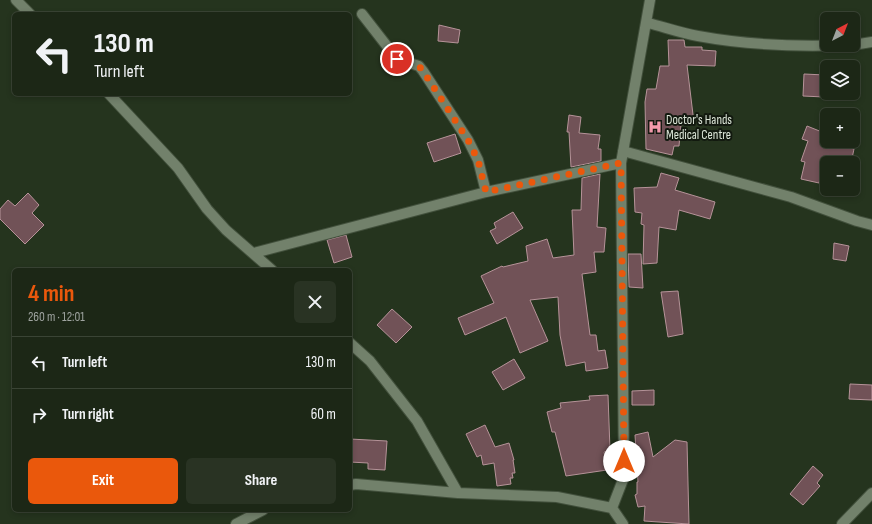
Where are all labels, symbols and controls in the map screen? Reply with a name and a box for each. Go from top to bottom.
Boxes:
north arrow [820,12,860,52]
map controls [820,12,860,196]
text: 130 m [94,27,154,60]
icon: left [28,28,80,80]
pin [380,42,414,76]
icon: arrive [386,48,408,70]
button: layers [820,60,860,100]
text: Turn left [94,61,145,82]
button: + [820,108,860,148]
place label: Doctor's Hands Medical Centre [666,112,732,143]
hospital icon: Doctor's Hands Medical Centre [647,119,663,135]
button: − [820,156,860,196]
text: 4 min [28,279,74,308]
button: close [294,281,336,323]
text: 260 m · 12:01 [28,309,85,325]
icon: left [28,352,50,374]
text: Turn left [62,353,107,372]
text: 130 m [306,353,336,372]
icon: right [28,404,50,426]
text: Turn right [62,405,114,424]
text: 60 m [311,405,336,424]
position arrow [603,440,645,482]
button: Exit [28,458,178,504]
button: Share [186,458,336,504]

